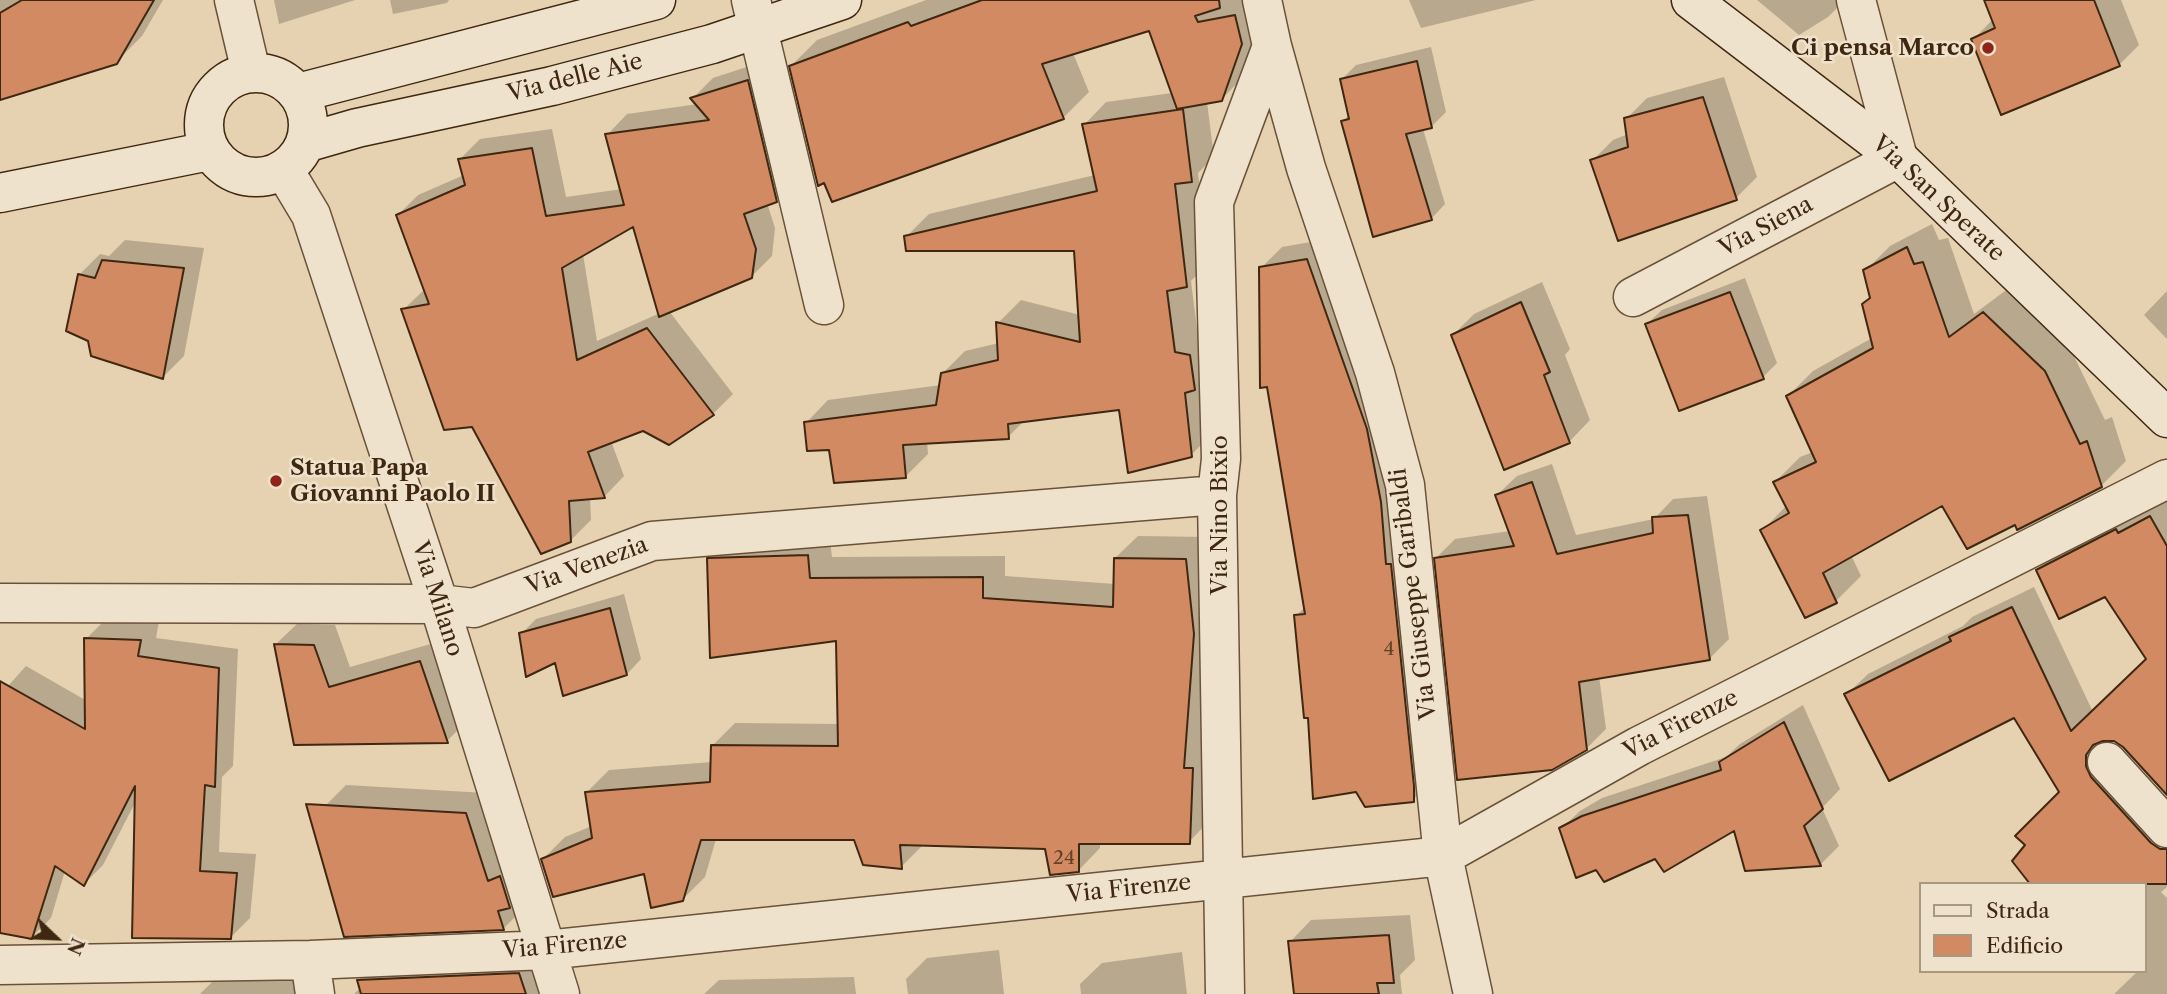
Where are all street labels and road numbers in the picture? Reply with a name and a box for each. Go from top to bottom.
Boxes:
street label: Via delle Aie [505,48,645,108]
street label: Via San Sperate [1866,130,2010,268]
street label: Via Siena [1714,191,1818,263]
street label: Via Nino Bixio [1206,435,1234,595]
street label: Via Giuseppe Garibaldi [1385,467,1443,721]
street label: Via Venezia [522,531,652,601]
street label: Via Milano [405,538,469,660]
street label: Via Firenze [1619,684,1743,766]
street label: Via Firenze [1065,869,1193,909]
street label: Via Firenze [501,927,629,965]

